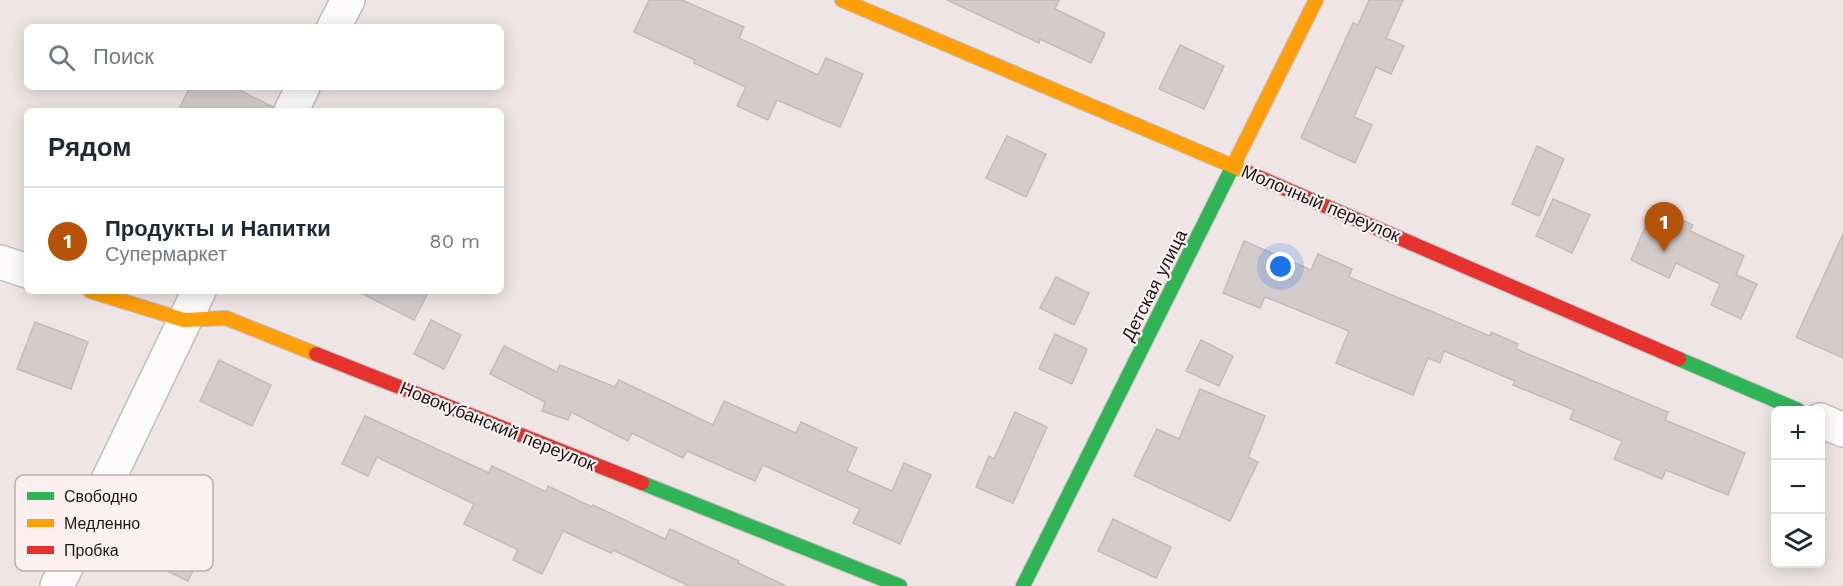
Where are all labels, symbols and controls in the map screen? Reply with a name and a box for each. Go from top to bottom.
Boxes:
search box [24,24,504,90]
icon: search [45,41,78,74]
text: Поиск [93,44,154,69]
text: Рядом [48,132,131,162]
street label: Молочный переулок [1238,160,1404,246]
pin: 1 [1644,202,1684,252]
text: Продукты и Напитки [105,216,331,241]
street label: Детская улица [1117,225,1192,344]
text: 1 [63,229,72,253]
text: 80 m [429,229,480,253]
text: Супермаркет [105,242,227,266]
your location [1266,252,1295,281]
street label: Новокубанский переулок [397,377,599,475]
map controls [1771,406,1825,568]
button: + [1771,406,1825,460]
button: − [1771,460,1825,514]
legend [15,475,213,571]
text: Свободно [64,487,138,506]
text: Медленно [64,514,140,533]
button: layers [1771,514,1825,568]
text: Пробка [64,541,119,560]

